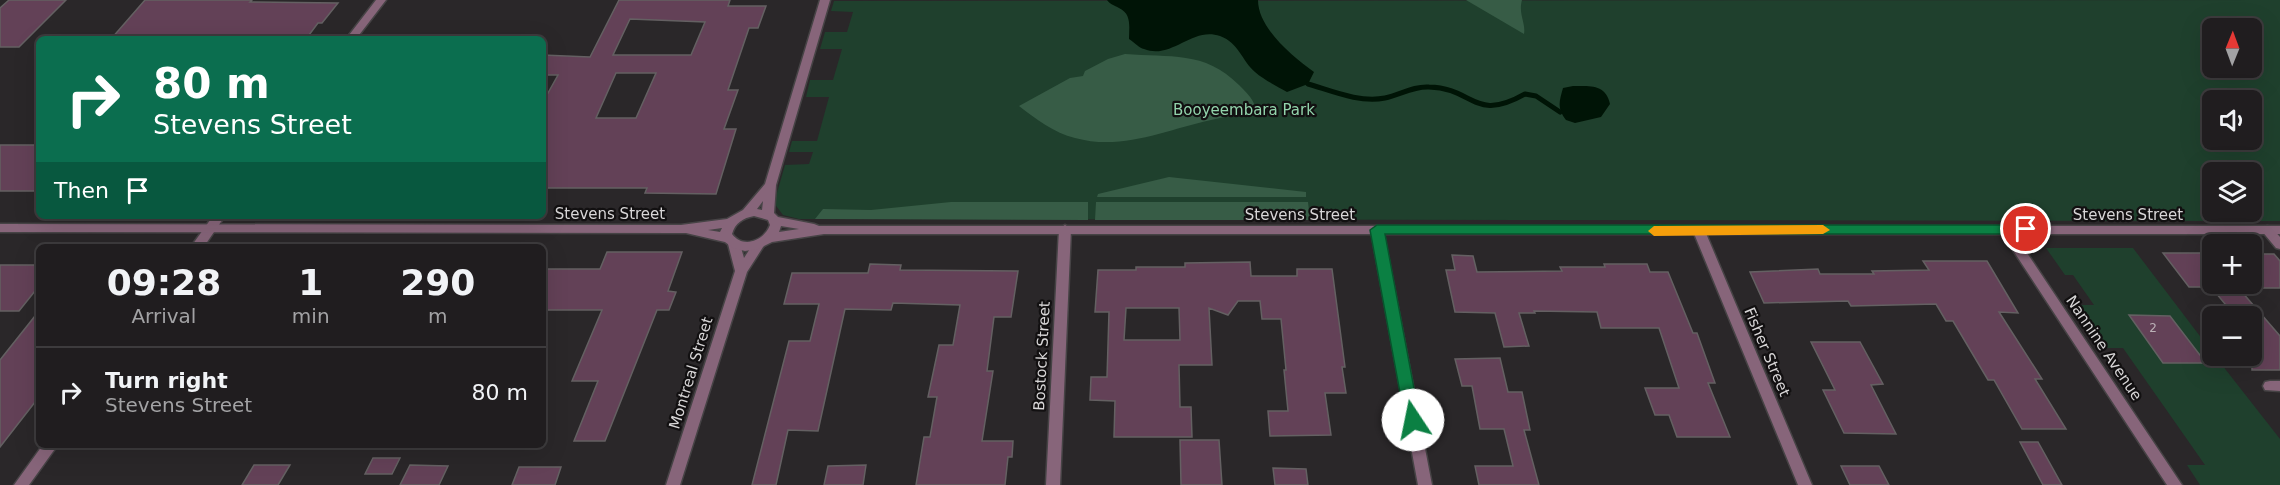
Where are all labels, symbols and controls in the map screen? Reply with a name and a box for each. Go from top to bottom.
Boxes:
north arrow [2202,18,2262,78]
map controls [2202,18,2262,366]
text: 80 m [153,59,270,108]
icon: right [54,60,132,138]
button: sound [2202,90,2262,150]
park label: Booyeembara Park [1173,101,1315,119]
text: Stevens Street [153,109,352,140]
button: layers [2202,162,2262,222]
icon: arrive [121,174,154,207]
text: Then [54,178,109,203]
pin [2000,203,2051,254]
street label: Stevens Street [555,205,665,223]
street label: Stevens Street [1245,206,1355,224]
street label: Stevens Street [2073,206,2183,224]
icon: arrive [2009,212,2042,245]
button: + [2202,234,2262,294]
text: 09:28 [107,262,221,303]
text: 1 [298,262,323,303]
text: 290 [400,262,475,303]
street label: Nannine Avenue [2062,292,2146,404]
street label: Bostock Street [1030,301,1054,411]
text: Arrival [131,304,196,328]
text: min [292,304,330,328]
text: m [428,304,448,328]
street label: Fisher Street [1740,305,1794,399]
button: − [2202,306,2262,366]
street label: Montreal Street [665,315,717,431]
house number: 2 [2149,321,2157,335]
text: Turn right [105,368,228,393]
icon: right [54,376,87,409]
text: 80 m [472,380,528,405]
position arrow [1381,388,1445,452]
text: Stevens Street [105,393,252,417]

